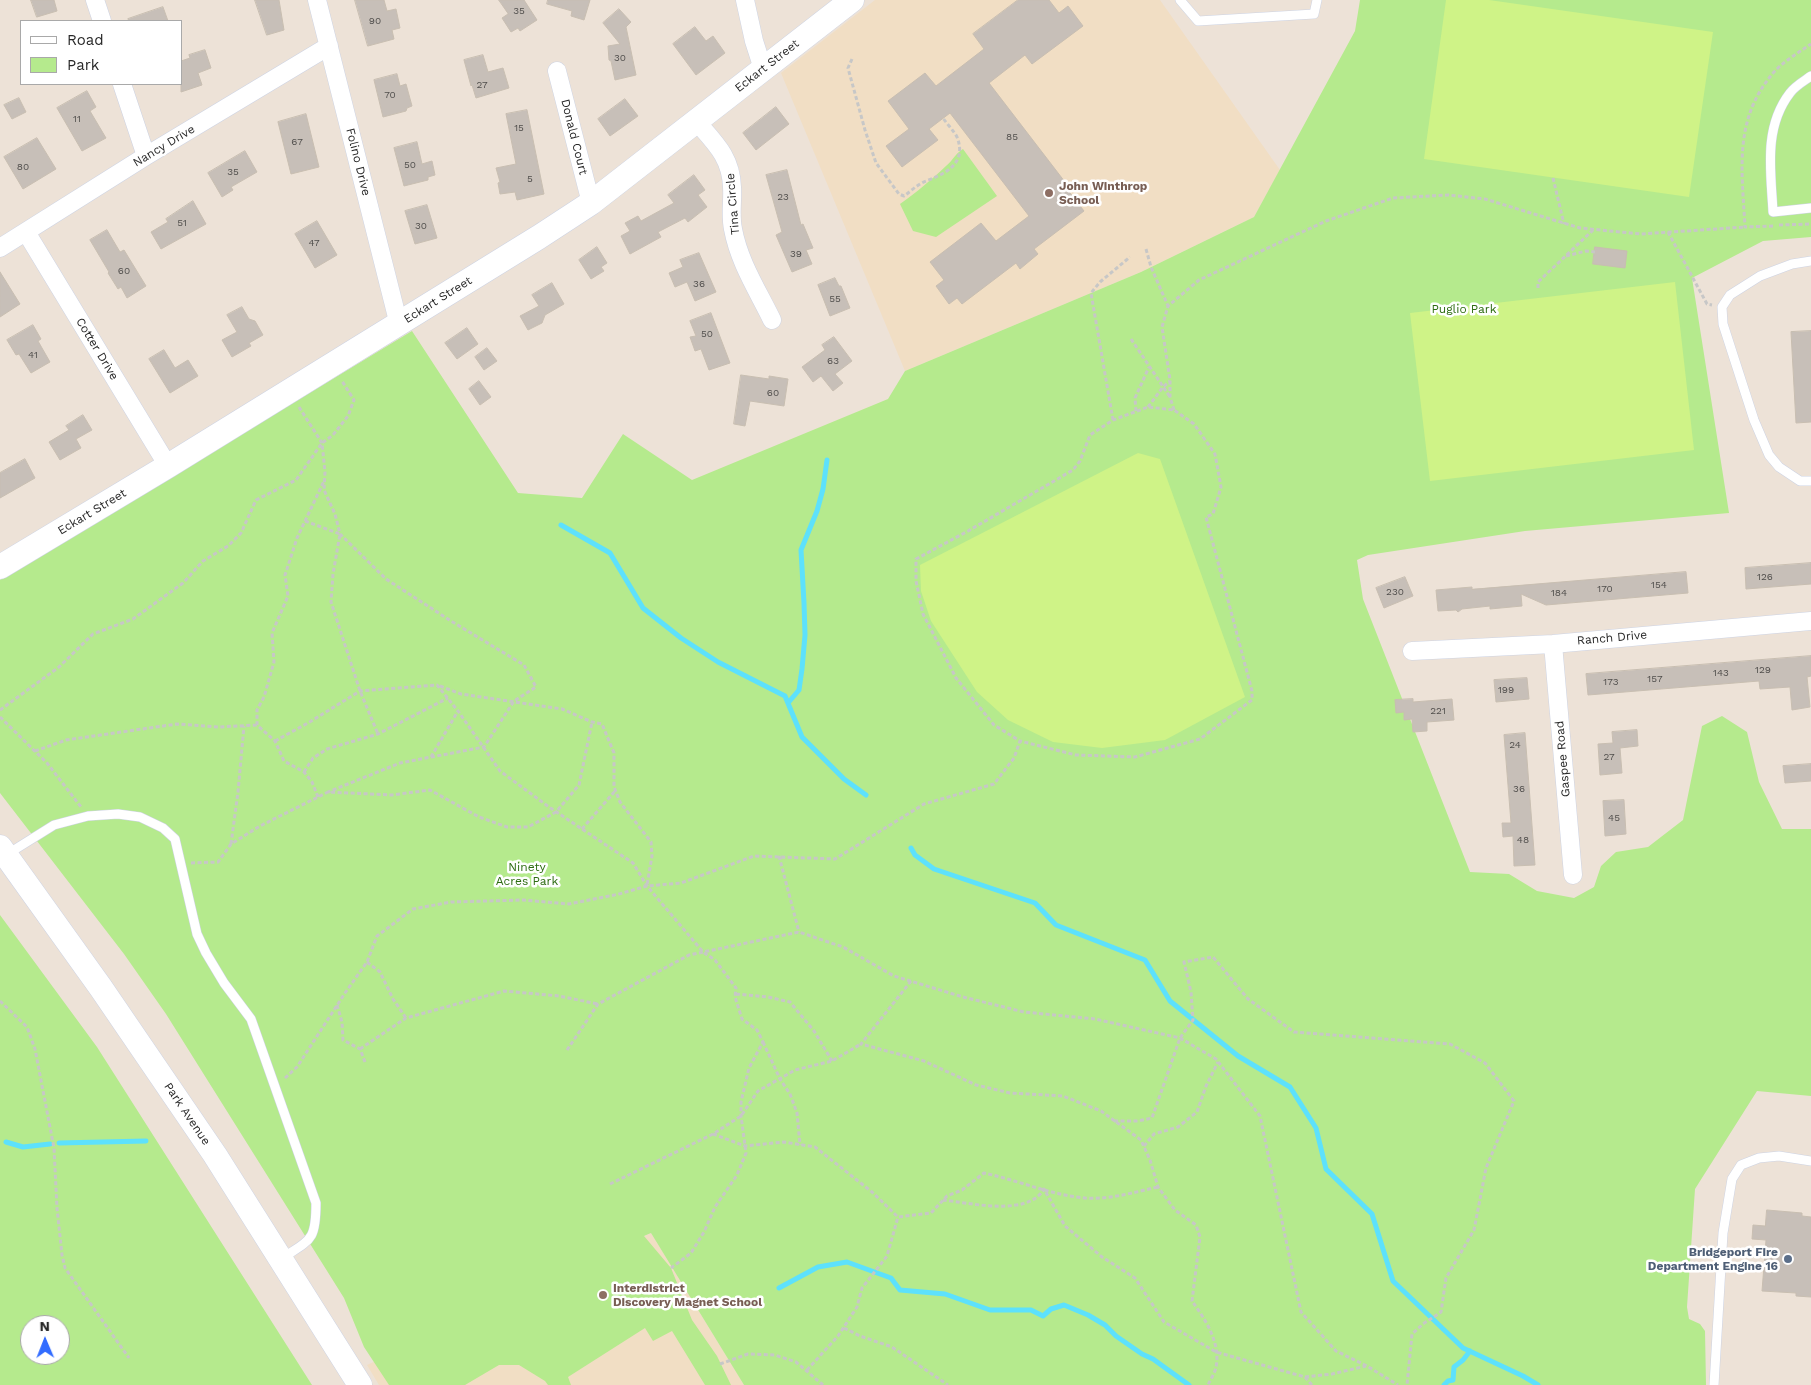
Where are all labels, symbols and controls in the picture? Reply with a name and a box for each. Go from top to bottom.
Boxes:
house number: 35 [513,5,525,17]
house number: 90 [369,15,381,27]
legend [20,20,182,85]
text: Road [67,31,104,49]
street label: Eckart Street [732,37,802,95]
house number: 30 [614,52,626,64]
text: Park [67,56,99,74]
house number: 27 [476,79,488,91]
house number: 70 [384,89,396,101]
street label: Donald Court [558,98,590,176]
house number: 11 [73,113,81,125]
street label: Nancy Drive [130,122,198,170]
house number: 15 [514,122,524,134]
street label: Folino Drive [343,127,373,197]
house number: 85 [1006,131,1018,143]
house number: 67 [291,136,303,148]
house number: 50 [404,159,416,171]
house number: 80 [17,161,29,173]
house number: 35 [227,166,239,178]
street label: Tina Circle [723,172,743,236]
house number: 5 [527,173,533,185]
place label: John Winthrop School [1059,179,1147,207]
marker: John Winthrop School [1043,187,1055,199]
house number: 23 [777,191,789,203]
house number: 51 [177,217,187,229]
house number: 30 [415,220,427,232]
house number: 47 [308,237,320,249]
house number: 39 [790,248,802,260]
house number: 60 [118,265,130,277]
street label: Eckart Street [401,273,475,327]
house number: 36 [693,278,705,290]
house number: 55 [829,293,841,305]
park label: Puglio Park [1431,302,1497,316]
street label: Cotter Drive [73,315,121,383]
house number: 50 [701,328,713,340]
house number: 41 [28,349,38,361]
house number: 63 [827,355,839,367]
house number: 60 [767,387,779,399]
street label: Eckart Street [55,486,129,538]
house number: 126 [1757,571,1773,583]
house number: 154 [1651,579,1667,591]
house number: 170 [1597,583,1613,595]
house number: 230 [1386,586,1404,598]
house number: 184 [1551,587,1567,599]
street label: Ranch Drive [1576,628,1648,648]
house number: 129 [1755,664,1771,676]
house number: 143 [1713,667,1729,679]
house number: 157 [1647,673,1663,685]
house number: 173 [1603,676,1619,688]
house number: 199 [1498,684,1514,696]
house number: 221 [1430,705,1446,717]
street label: Gaspee Road [1552,720,1574,798]
house number: 24 [1509,739,1521,751]
house number: 27 [1603,751,1615,763]
house number: 36 [1513,783,1525,795]
house number: 45 [1608,812,1620,824]
house number: 48 [1517,834,1529,846]
park label: Ninety Acres Park [496,860,558,888]
street label: Park Avenue [161,1080,213,1148]
place label: Bridgeport Fire Department Engine 16 [1648,1245,1778,1273]
marker: Bridgeport Fire Department Engine 16 [1782,1253,1794,1265]
place label: Interdistrict Discovery Magnet School [613,1281,762,1309]
marker: Interdistrict Discovery Magnet School [597,1289,609,1301]
north arrow [20,1315,70,1365]
text: N [39,1318,50,1334]

